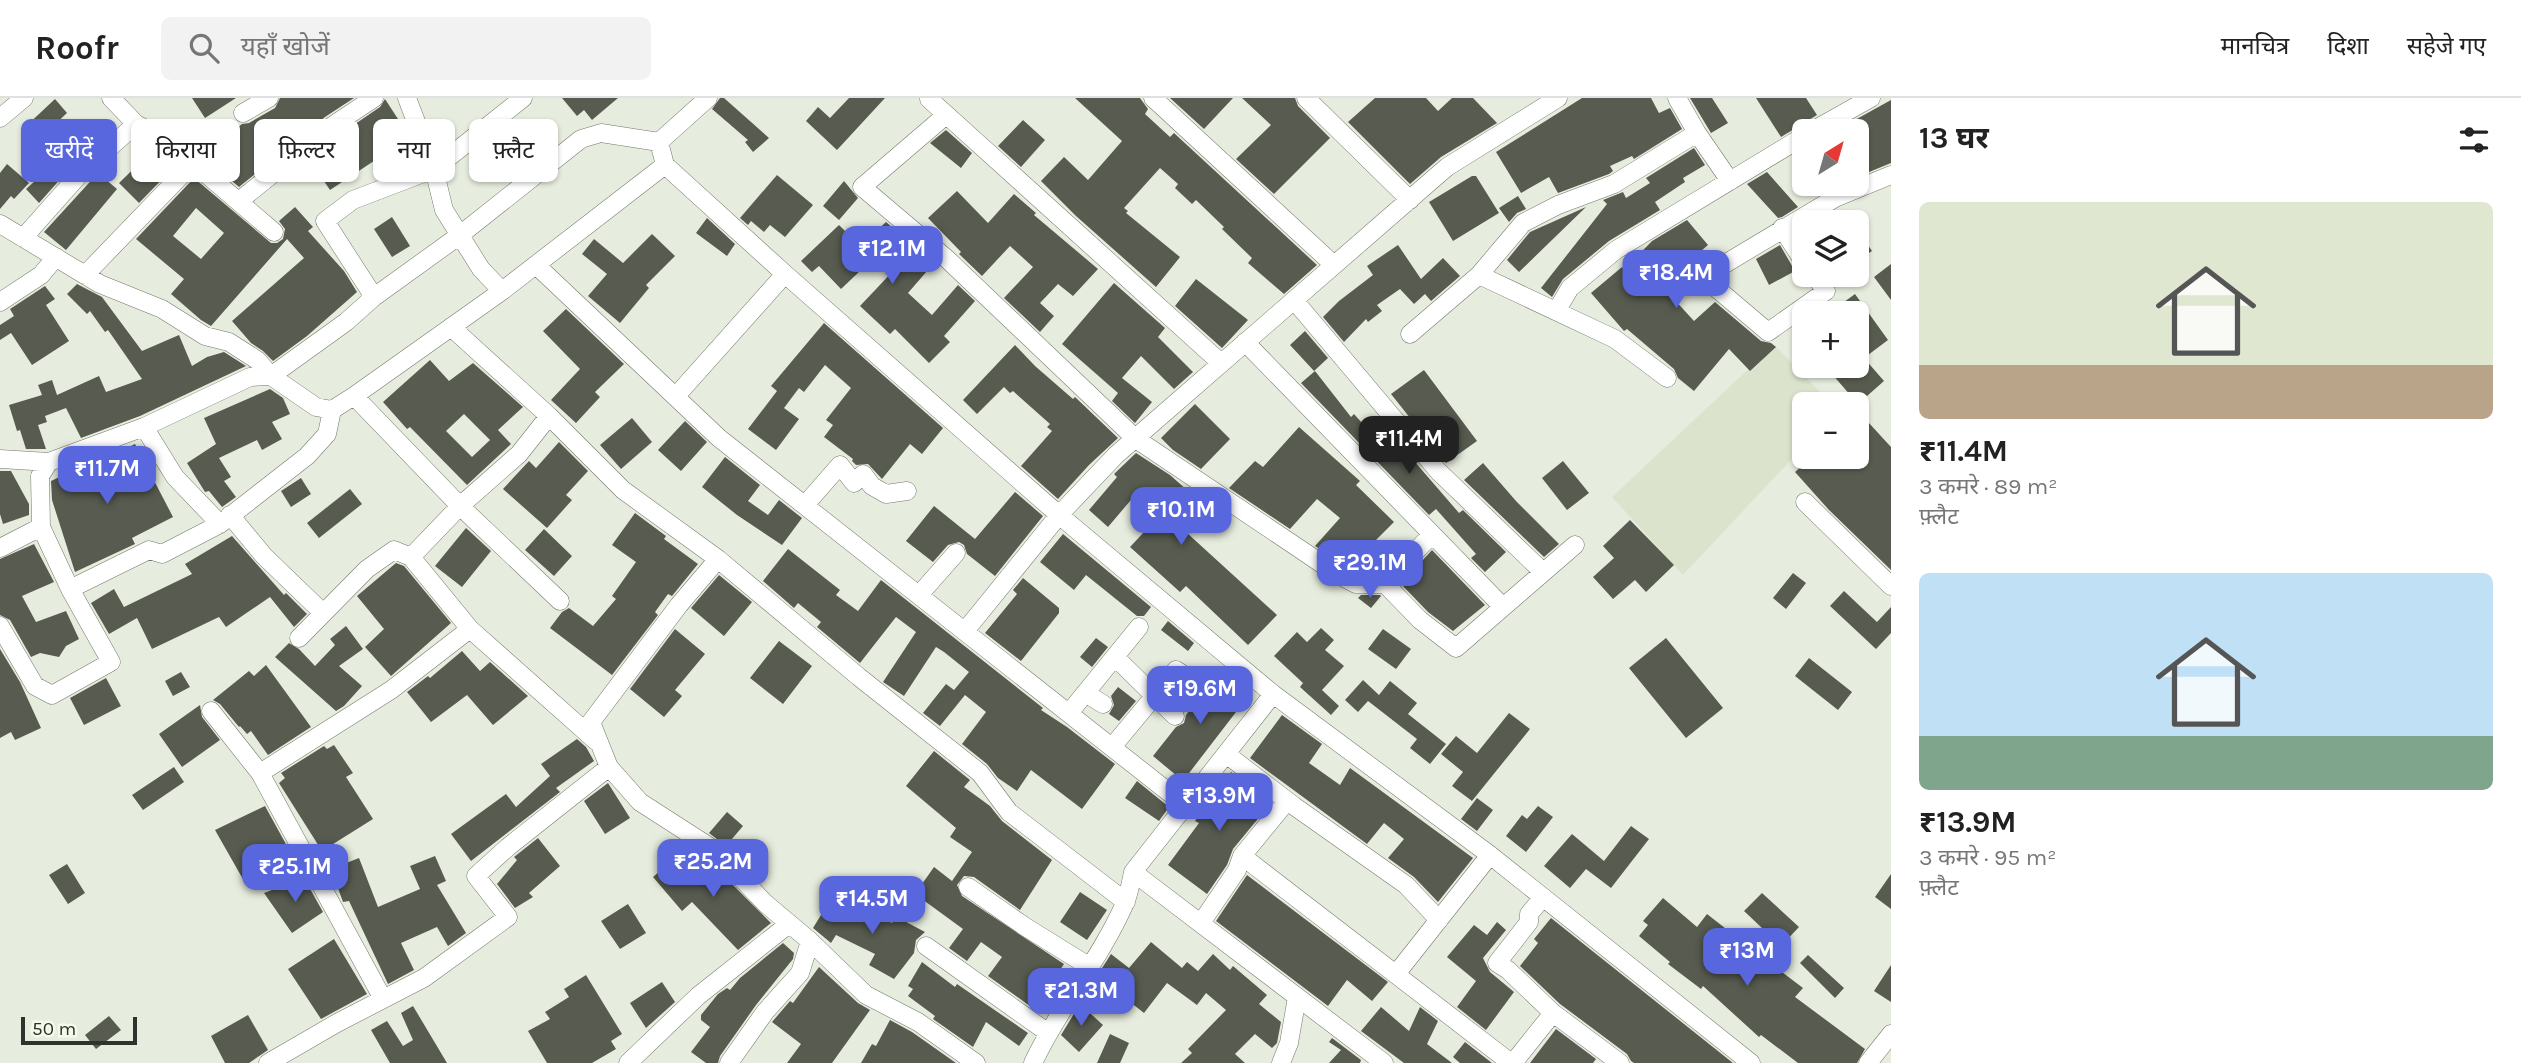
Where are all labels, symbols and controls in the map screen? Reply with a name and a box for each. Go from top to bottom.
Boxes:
search box [161,17,651,80]
text: Roofr [35,29,119,67]
icon: search [185,29,223,67]
text: यहाँ खोजें [241,31,330,62]
text: मानचित्र [2221,32,2289,60]
text: दिशा [2327,32,2369,60]
text: सहेजे गए [2407,32,2486,60]
chip: खरीदें [21,119,117,182]
chip: किराया [131,119,240,182]
chip: फ़िल्टर [254,119,359,182]
chip: नया [373,119,455,182]
chip: फ़्लैट [469,119,558,182]
north arrow [1792,119,1869,196]
map controls [1792,119,1869,469]
text: 13 घर [1919,120,1989,156]
icon: filters [2455,121,2493,159]
button: layers [1792,210,1869,287]
pin: ₹12.1M [835,226,949,286]
text: ₹12.1M [858,235,926,262]
icon: home [2143,248,2269,374]
pin: ₹18.4M [1619,250,1733,310]
text: ₹18.4M [1639,259,1713,286]
button: + [1792,301,1869,378]
button: − [1792,392,1869,469]
pin: ₹11.4M [1352,416,1466,476]
text: ₹11.4M [1375,425,1443,452]
text: ₹11.4M [1919,433,2008,469]
pin: ₹11.7M [50,446,164,506]
text: ₹11.7M [74,455,140,482]
text: 3 कमरे · 89 m² [1919,473,2058,500]
pin: ₹10.1M [1124,488,1238,547]
text: ₹10.1M [1146,496,1216,523]
text: फ़्लैट [1919,503,1959,530]
pin: ₹29.1M [1313,540,1427,600]
text: ₹29.1M [1333,549,1407,576]
icon: home [2143,619,2269,745]
pin: ₹19.6M [1143,666,1257,726]
text: ₹19.6M [1163,675,1237,702]
pin: ₹13.9M [1162,774,1276,833]
text: ₹13.9M [1182,782,1256,809]
text: ₹13.9M [1919,804,2017,840]
pin: ₹25.2M [656,840,770,899]
pin: ₹25.1M [238,844,352,904]
text: 3 कमरे · 95 m² [1919,844,2056,871]
text: ₹25.2M [673,848,753,875]
text: ₹25.1M [258,853,332,880]
text: फ़्लैट [1919,874,1959,901]
pin: ₹14.5M [815,876,929,936]
text: ₹14.5M [835,885,909,912]
pin: ₹13M [1706,928,1788,988]
text: ₹13M [1719,937,1775,964]
pin: ₹21.3M [1024,968,1138,1028]
text: ₹21.3M [1044,977,1118,1004]
scale bar [21,1014,136,1046]
text: 50 m [32,1018,76,1040]

